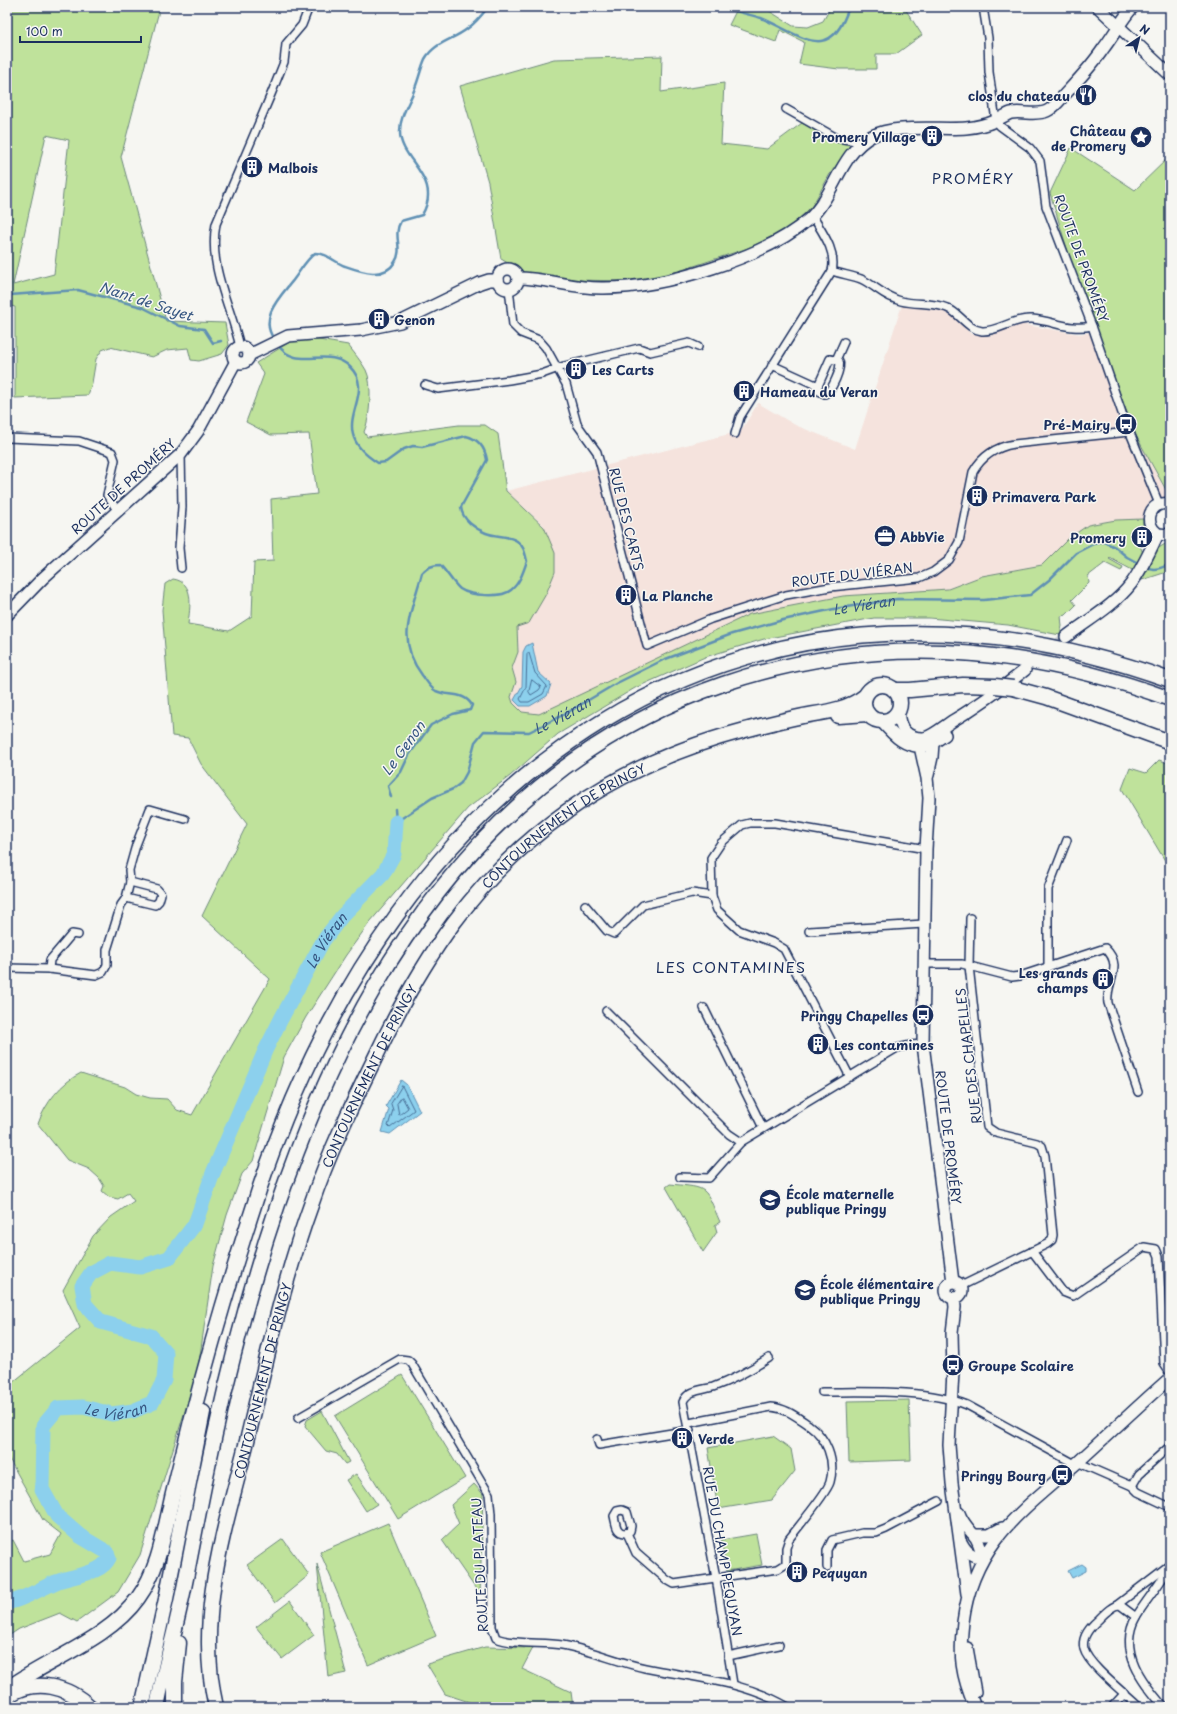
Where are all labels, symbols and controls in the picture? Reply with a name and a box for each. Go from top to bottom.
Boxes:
scale bar [20,18,141,44]
north arrow [1119,18,1159,58]
text: N [1137,20,1154,39]
text: 100 m [26,22,63,40]
restaurant icon: clos du chateau [1073,82,1099,108]
place label: clos du chateau [968,86,1070,105]
place label: Château de Promery [1051,121,1126,155]
building icon: Promery Village [919,123,945,149]
place icon: Château de Promery [1128,124,1154,150]
place label: Promery Village [812,127,916,146]
building icon: Malbois [239,154,265,180]
place label: Malbois [268,158,318,177]
district label: PROMÉRY [932,166,1014,189]
street label: ROUTE DE PROMÉRY [1050,191,1114,325]
water label: Nant de Sayet [97,276,197,327]
building icon: Genon [366,306,392,332]
place label: Genon [394,310,435,329]
building icon: Les Carts [563,356,589,382]
place label: Les Carts [592,360,654,379]
building icon: Hameau du Veran [731,378,757,404]
place label: Hameau du Veran [760,382,878,401]
bus stop icon: Pré-Mairy [1113,411,1139,437]
place label: Pré-Mairy [1044,415,1110,434]
street label: ROUTE DE PROMÉRY [66,434,180,538]
street label: RUE DES CARTS [605,465,649,573]
building icon: Primavera Park [964,483,990,509]
place label: Primavera Park [992,487,1097,506]
office icon: AbbVie [872,523,898,549]
building icon: Promery [1129,524,1155,550]
place label: AbbVie [899,527,944,546]
place label: Promery [1070,528,1126,547]
street label: ROUTE DU VIÉRAN [790,557,914,591]
building icon: La Planche [613,582,639,608]
place label: La Planche [642,586,713,605]
water label: Le Viéran [831,589,897,620]
water label: Le Viéran [530,690,595,739]
water label: Le Genon [376,716,431,779]
street label: CONTOURNEMENT DE PRINGY [477,757,649,892]
water label: Le Viéran [300,908,352,972]
district label: LES CONTAMINES [656,955,806,978]
place label: Les grands champs [1019,963,1088,997]
building icon: Les grands champs [1090,966,1116,992]
street label: CONTOURNEMENT DE PRINGY [316,980,421,1170]
street label: RUE DES CHAPELLES [950,987,986,1125]
bus stop icon: Pringy Chapelles [910,1002,936,1028]
place label: Pringy Chapelles [800,1006,908,1025]
building icon: Les contamines [805,1031,831,1057]
place label: Les contamines [834,1035,934,1054]
street label: ROUTE DE PROMÉRY [931,1069,967,1205]
place label: École maternelle publique Pringy [786,1184,894,1218]
school or university icon: École maternelle publique Pringy [757,1187,783,1213]
place label: École élémentaire publique Pringy [820,1274,934,1308]
school or university icon: École élémentaire publique Pringy [792,1277,818,1303]
street label: CONTOURNEMENT DE PRINGY [228,1280,296,1481]
bus stop icon: Groupe Scolaire [940,1352,966,1378]
place label: Groupe Scolaire [968,1356,1074,1375]
water label: Le Viéran [83,1396,150,1425]
building icon: Verde [669,1425,695,1451]
place label: Verde [698,1429,734,1448]
bus stop icon: Pringy Bourg [1049,1462,1075,1488]
street label: RUE DU CHAMP PEQUYAN [699,1465,747,1637]
place label: Pringy Bourg [961,1466,1046,1485]
street label: ROUTE DU PLATEAU [466,1497,492,1633]
building icon: Pequyan [784,1559,810,1585]
place label: Pequyan [812,1563,868,1582]

